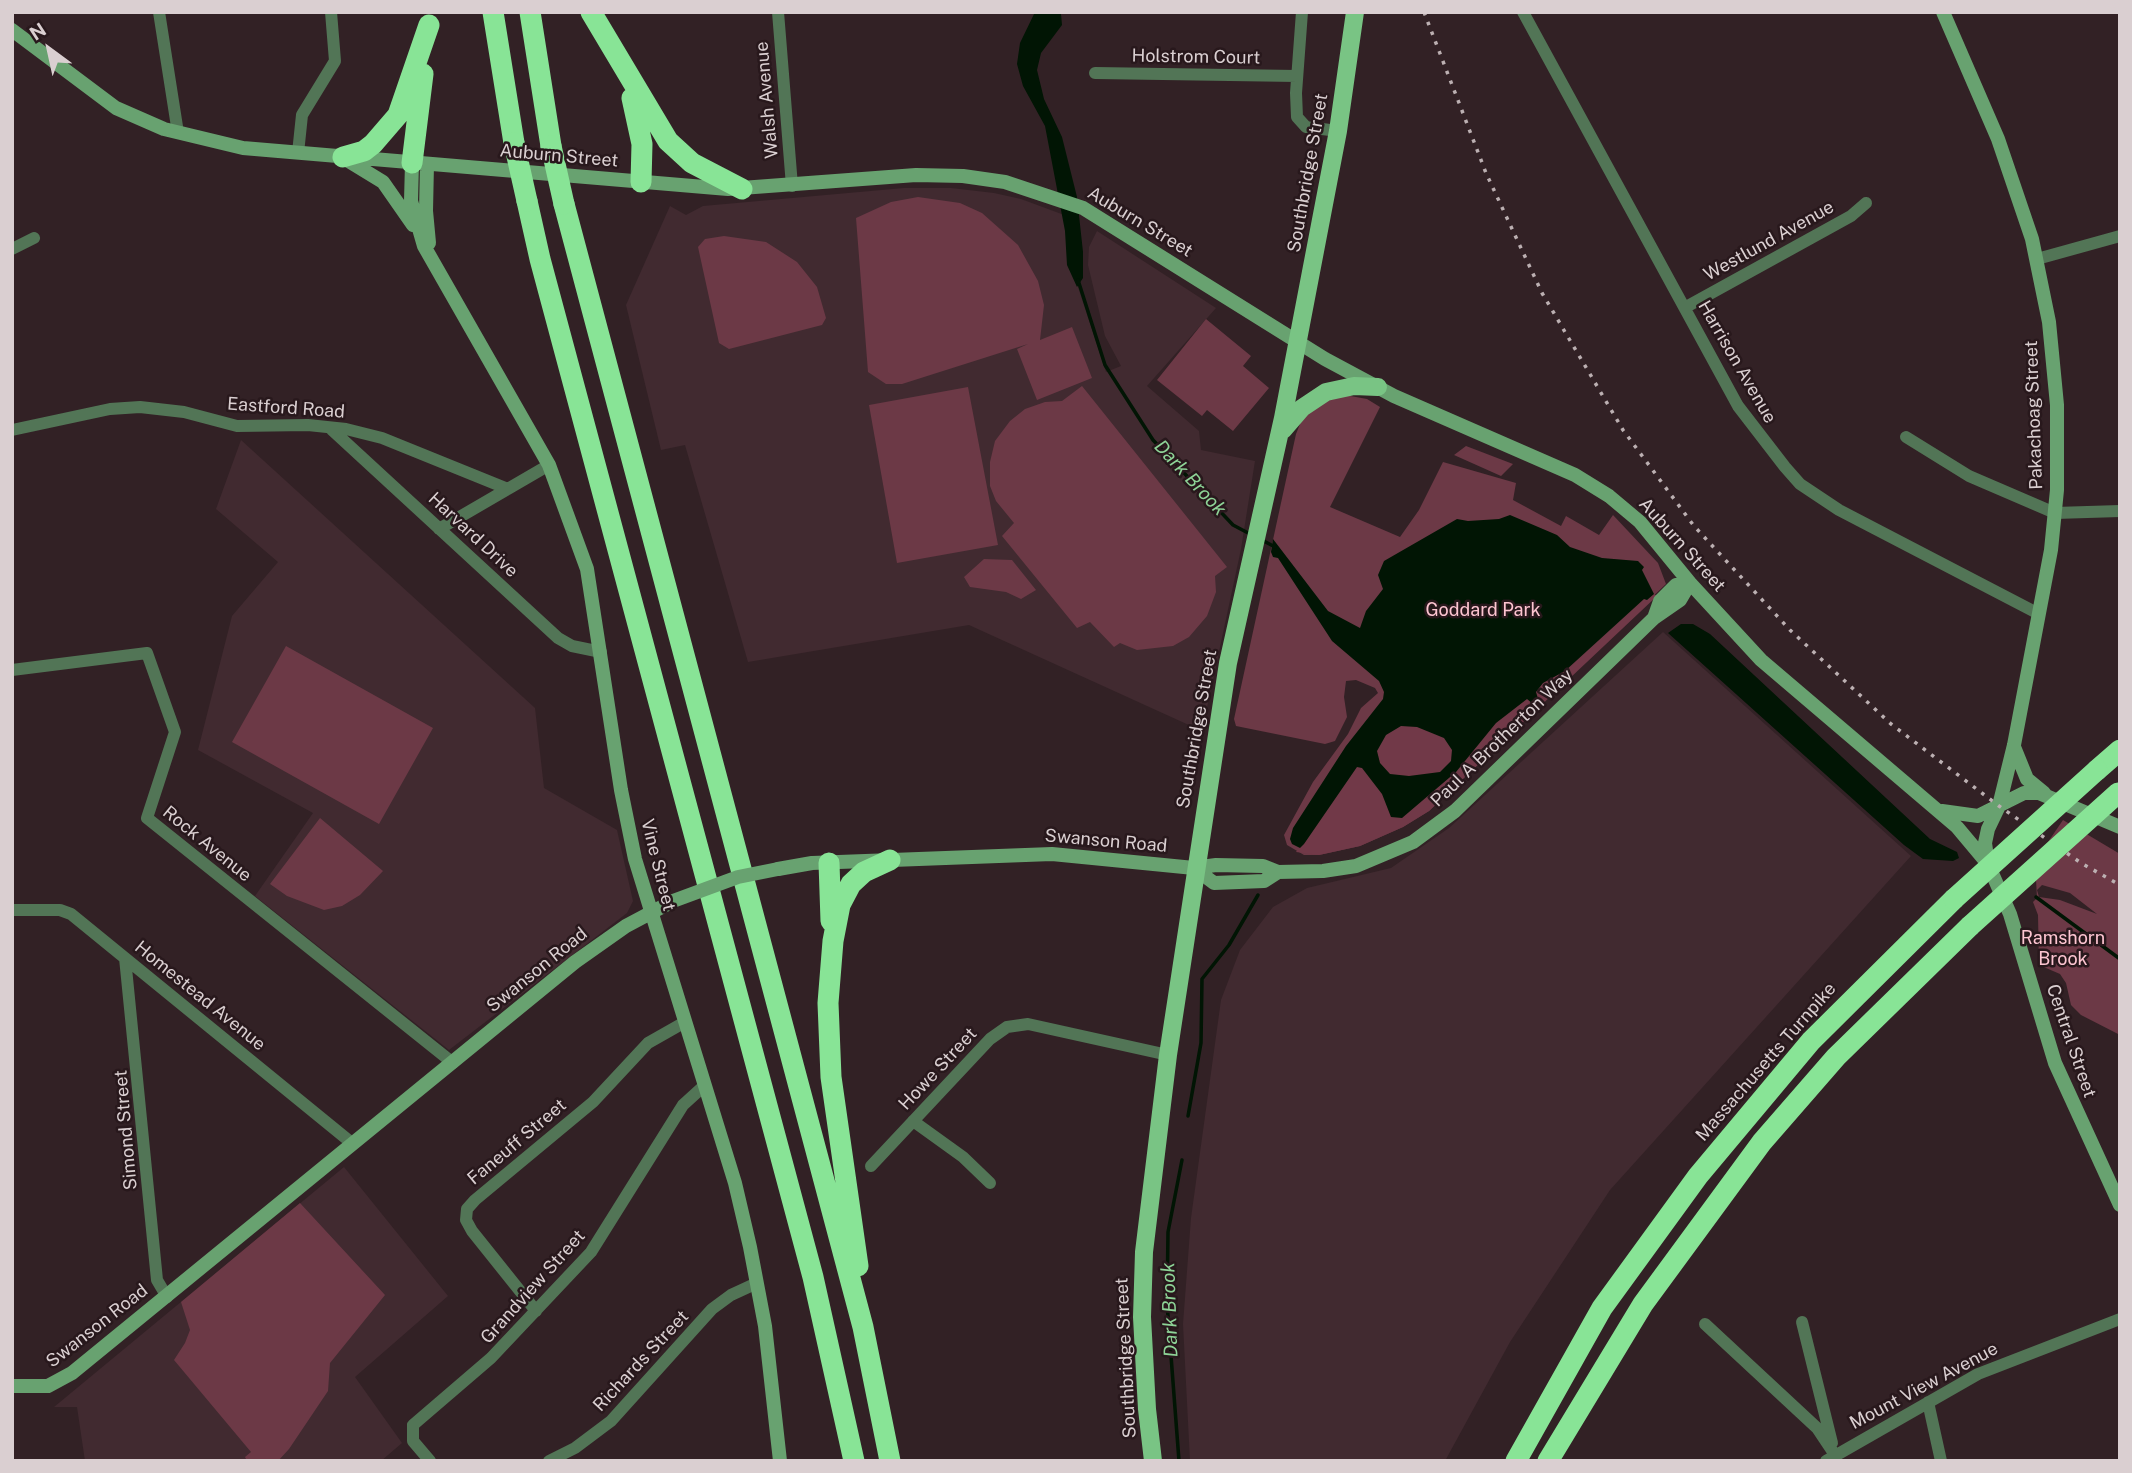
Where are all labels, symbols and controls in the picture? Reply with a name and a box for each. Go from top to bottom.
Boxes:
north arrow [14,14,84,84]
text: N [25,18,50,45]
street label: Walsh Avenue [751,41,783,159]
street label: Holstrom Court [1131,45,1261,69]
street label: Southbridge Street [1283,92,1333,254]
street label: Auburn Street [499,140,619,172]
street label: Auburn Street [1084,182,1196,262]
street label: Westlund Avenue [1700,196,1838,286]
street label: Harrison Avenue [1693,297,1781,427]
street label: Pakachoag Street [2021,340,2047,490]
street label: Eastford Road [226,393,346,423]
water label: Dark Brook [1149,435,1231,521]
street label: Harvard Drive [424,488,522,582]
street label: Auburn Street [1634,494,1730,596]
park label: Goddard Park [1425,599,1541,621]
street label: Southbridge Street [1172,648,1222,810]
street label: Paul A Brotherton Way [1426,665,1578,811]
street label: Rock Avenue [158,802,256,886]
street label: Vine Street [636,817,680,913]
street label: Swanson Road [1044,825,1168,857]
street label: Swanson Road [482,923,592,1017]
park label: Ramshorn Brook [2021,927,2105,970]
street label: Homestead Avenue [130,937,270,1055]
street label: Massachusetts Turnpike [1691,978,1841,1146]
street label: Central Street [2041,981,2101,1101]
street label: Howe Street [894,1023,982,1115]
street label: Simond Street [110,1069,142,1191]
street label: Faneuff Street [463,1094,571,1190]
street label: Grandview Street [476,1226,590,1348]
water label: Dark Brook [1157,1262,1183,1358]
street label: Southbridge Street [1111,1277,1141,1439]
street label: Swanson Road [42,1280,152,1372]
street label: Richards Street [589,1306,693,1416]
street label: Mount View Avenue [1846,1338,2002,1434]

